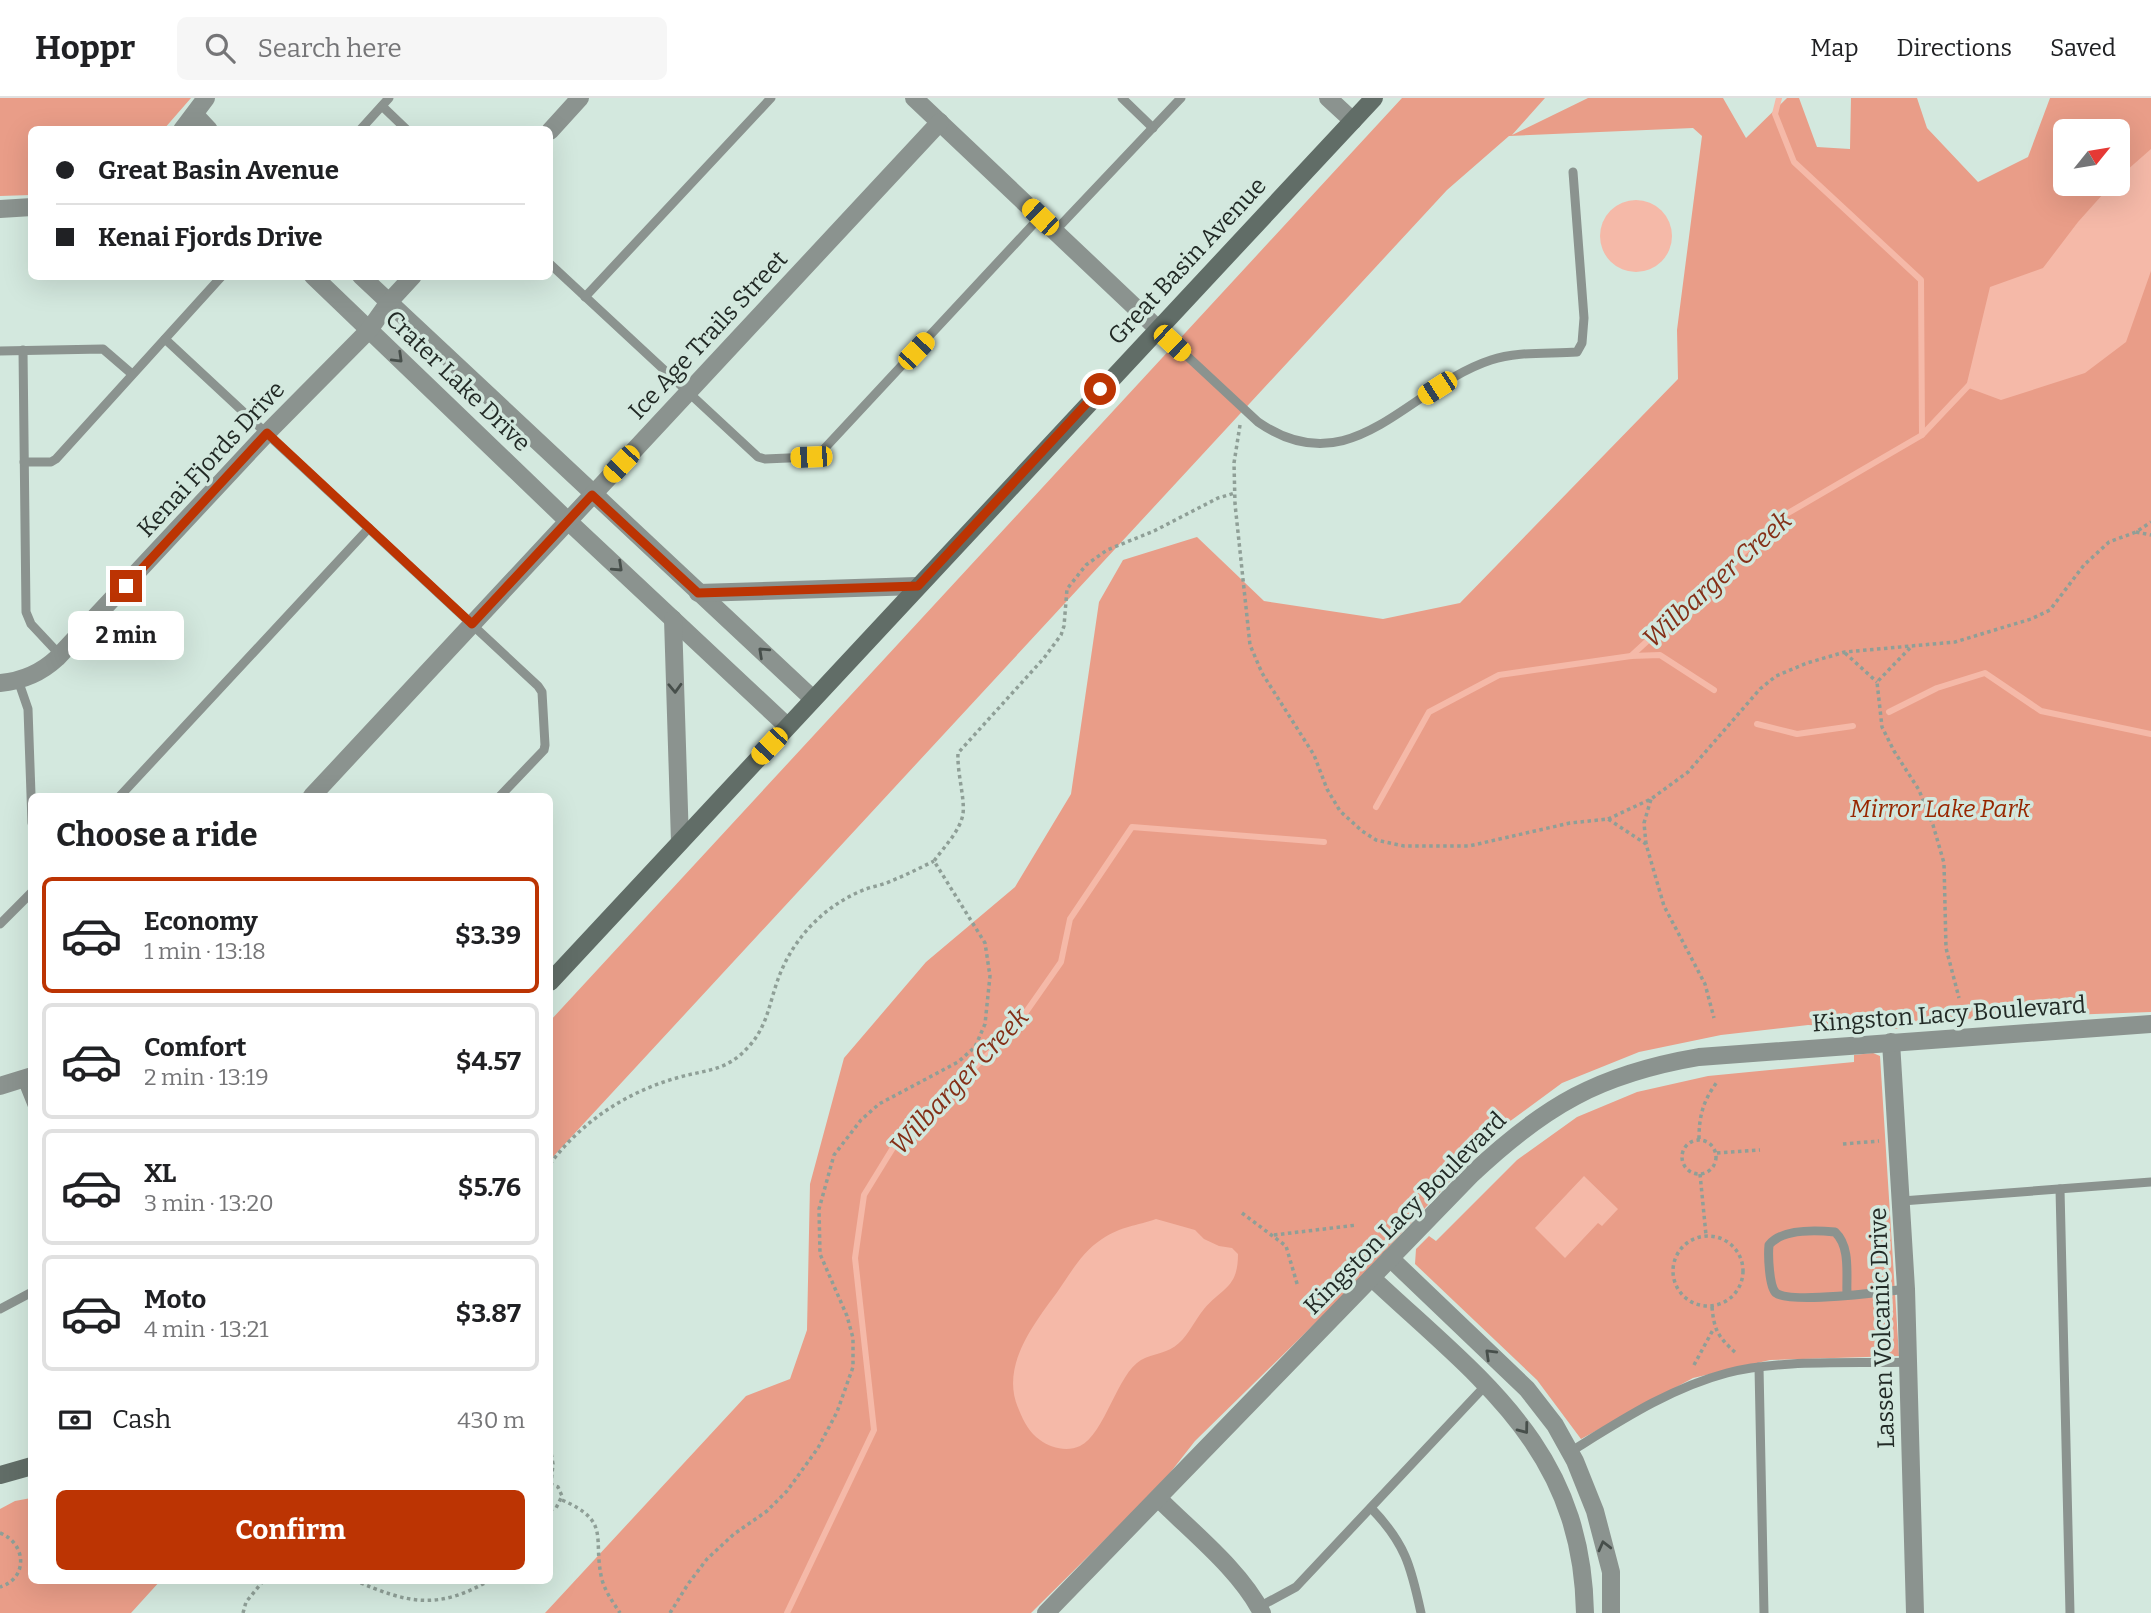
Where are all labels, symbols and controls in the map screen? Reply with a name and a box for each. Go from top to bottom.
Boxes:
search box [177,17,667,80]
text: Hoppr [35,28,135,68]
icon: search [201,29,239,67]
text: Search here [257,33,402,64]
text: Map [1810,34,1859,62]
text: Directions [1897,34,2012,62]
text: Saved [2050,34,2116,62]
north arrow [2053,119,2130,196]
map controls [2053,119,2130,196]
text: Great Basin Avenue [98,155,339,186]
street label: Great Basin Avenue [1102,172,1272,350]
car [1018,195,1063,239]
text: Kenai Fjords Drive [98,222,323,253]
street label: Ice Age Trails Street [623,245,793,425]
street label: Crater Lake Drive [380,305,536,457]
car [1150,321,1195,365]
car [894,328,939,374]
one-way arrow [390,349,403,362]
car [1414,368,1461,408]
route start [1084,373,1116,405]
street label: Kenai Fjords Drive [132,375,290,543]
car [599,441,644,487]
car [790,446,833,468]
water label: Wilbarger Creek [1637,504,1799,654]
one-way arrow [610,559,623,572]
route end [110,570,142,602]
callout: 2 min [68,610,184,660]
text: 2 min [95,621,157,649]
one-way arrow [758,648,771,661]
one-way arrow [668,682,683,693]
car [747,723,792,769]
park label: Mirror Lake Park [1850,795,2031,823]
text: Choose a ride [56,816,257,854]
icon: car [60,904,123,967]
text: Economy [144,906,258,937]
text: $3.39 [455,920,521,951]
text: 1 min · 13:18 [144,937,266,965]
street label: Kingston Lacy Boulevard [1811,990,2087,1038]
water label: Wilbarger Creek [884,1001,1036,1161]
icon: car [60,1030,123,1093]
text: Comfort [144,1032,247,1063]
text: $4.57 [456,1046,521,1077]
text: 2 min · 13:19 [144,1063,269,1091]
street label: Kingston Lacy Boulevard [1298,1106,1512,1320]
icon: car [60,1156,123,1219]
text: XL [144,1158,176,1189]
text: $5.76 [458,1172,521,1203]
text: 3 min · 13:20 [144,1189,274,1217]
street label: Lassen Volcanic Drive [1864,1207,1900,1449]
icon: car [60,1282,123,1345]
text: Moto [144,1284,206,1315]
text: $3.87 [456,1298,521,1329]
text: 4 min · 13:21 [144,1315,269,1343]
one-way arrow [1485,1349,1498,1362]
icon: cash [56,1401,94,1439]
text: Cash [112,1404,171,1435]
text: 430 m [457,1406,525,1434]
one-way arrow [1516,1421,1529,1434]
button: Confirm [56,1490,525,1570]
one-way arrow [1598,1540,1612,1552]

